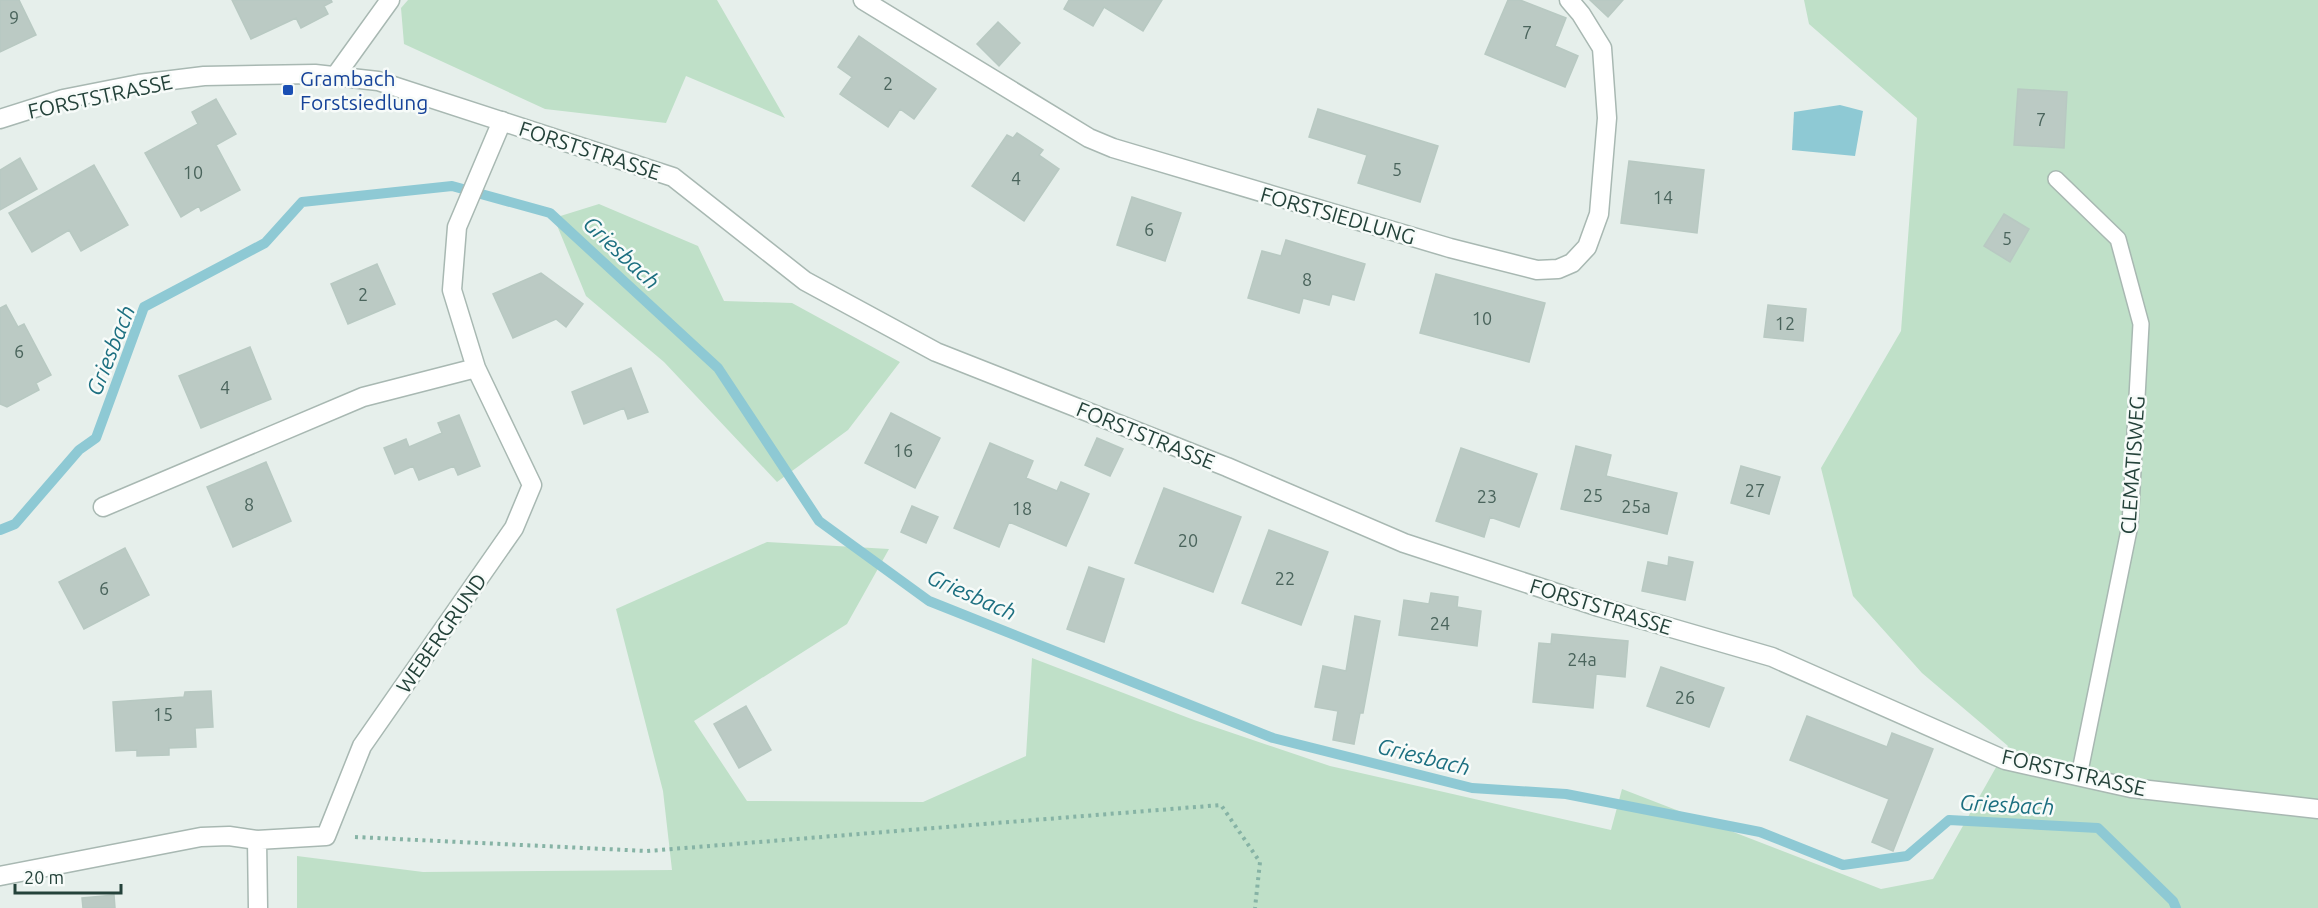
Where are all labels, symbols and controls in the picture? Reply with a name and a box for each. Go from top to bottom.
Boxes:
house number: 9 [9,7,19,27]
house number: 7 [1522,22,1532,42]
place label: Grambach Forstsiedlung [300,66,428,114]
street label: FORSTSTRASSE [26,69,174,123]
house number: 2 [883,73,893,93]
marker: Grambach Forstsiedlung [281,83,295,97]
house number: 7 [2036,109,2046,129]
street label: FORSTSTRASSE [516,116,664,184]
house number: 5 [1392,159,1402,179]
house number: 10 [183,162,203,182]
house number: 4 [1011,168,1021,188]
street label: FORSTSIEDLUNG [1258,181,1418,249]
house number: 14 [1653,187,1673,207]
water label: Griesbach [579,210,665,294]
house number: 6 [1144,219,1154,239]
house number: 5 [2002,228,2012,248]
house number: 8 [1302,269,1312,289]
house number: 2 [358,284,368,304]
water label: Griesbach [81,301,139,399]
house number: 10 [1472,308,1492,328]
house number: 12 [1775,313,1795,333]
house number: 6 [14,341,24,361]
house number: 4 [220,377,230,397]
street label: CLEMATISWEG [2115,395,2149,535]
street label: FORSTSTRASSE [1073,396,1219,474]
house number: 16 [893,440,913,460]
house number: 27 [1745,480,1765,500]
house number: 25 [1583,485,1603,505]
house number: 23 [1477,486,1497,506]
house number: 8 [244,494,254,514]
house number: 25a [1621,496,1651,516]
house number: 18 [1012,498,1032,518]
house number: 20 [1178,530,1198,550]
water label: Griesbach [924,563,1020,625]
house number: 22 [1275,568,1295,588]
street label: WEBERGRUND [391,569,491,697]
street label: FORSTSTRASSE [1527,573,1675,639]
house number: 6 [99,578,109,598]
house number: 24 [1430,613,1450,633]
house number: 24a [1567,649,1597,669]
house number: 26 [1675,687,1695,707]
house number: 15 [153,704,173,724]
water label: Griesbach [1375,732,1473,780]
street label: FORSTSTRASSE [2000,744,2148,800]
water label: Griesbach [1959,789,2055,819]
scale bar [15,857,122,895]
text: 20 m [24,867,64,887]

